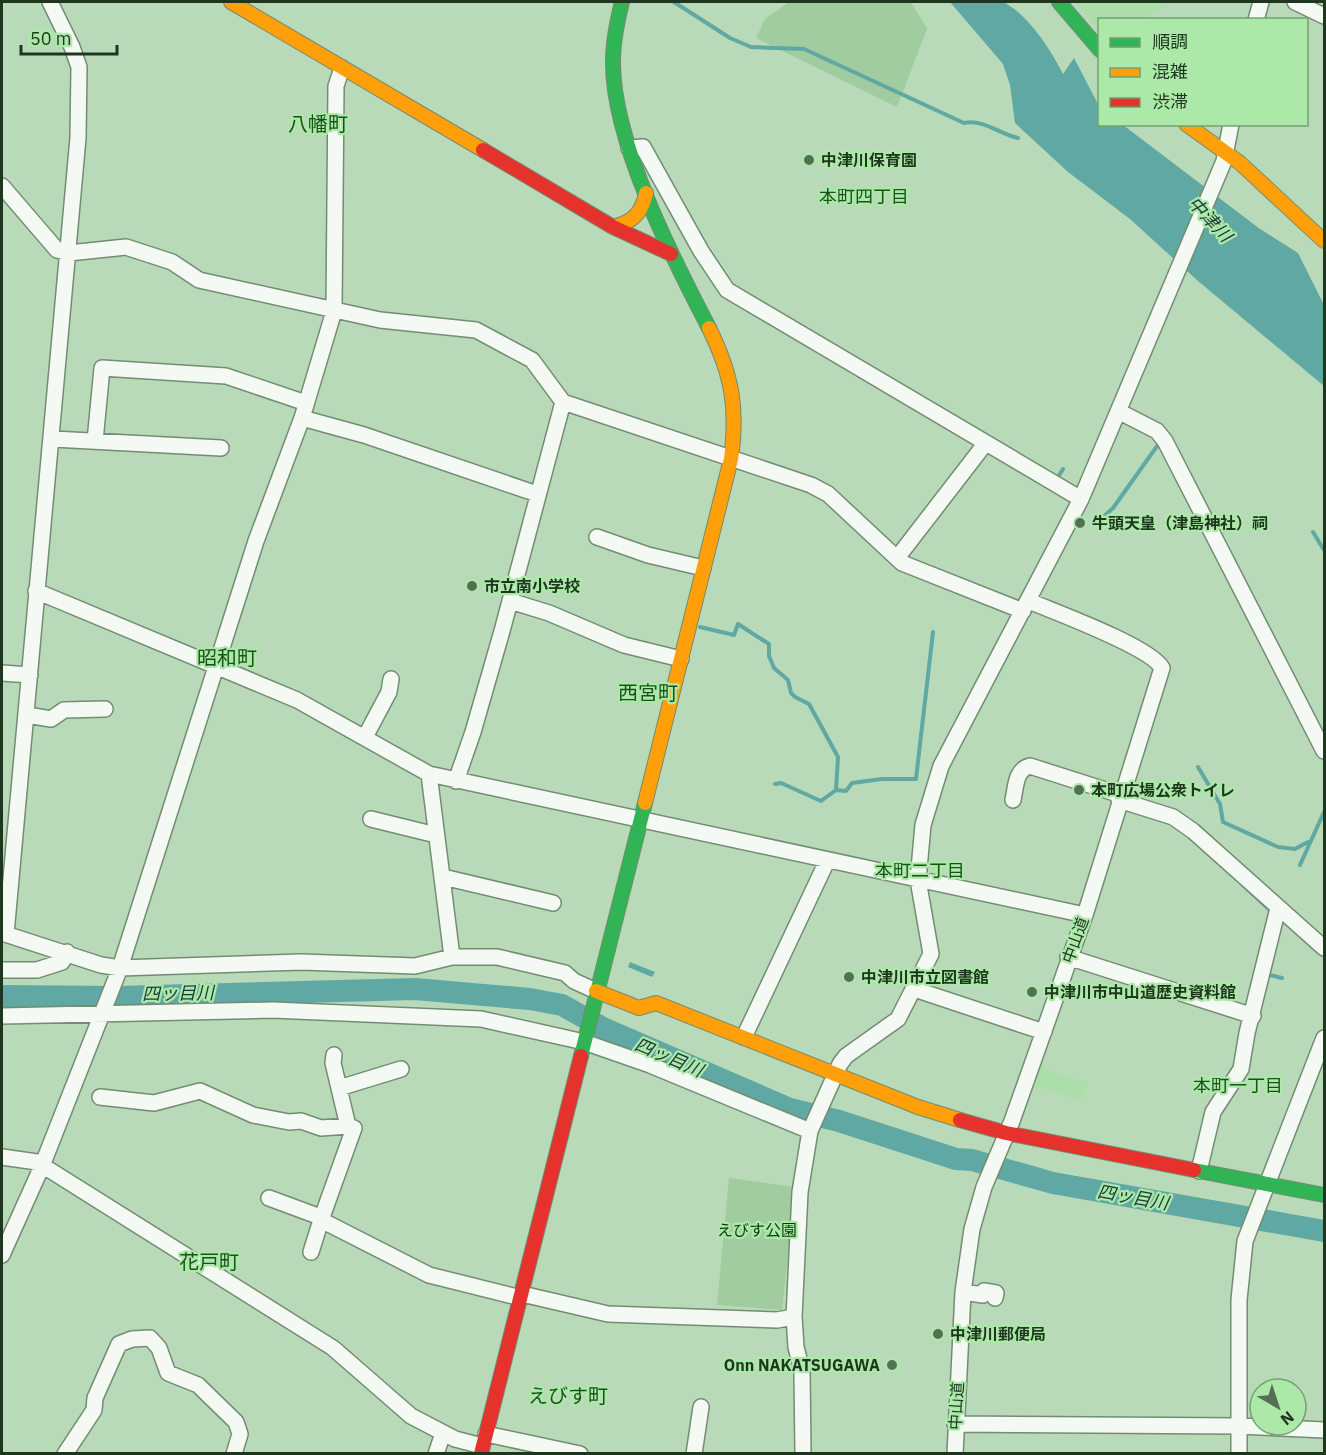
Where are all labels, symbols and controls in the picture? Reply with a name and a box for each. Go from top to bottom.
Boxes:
scale bar [21,18,117,56]
legend [1098,18,1308,126]
text: 50 m [30,27,72,50]
text: 順調 [1152,30,1188,53]
text: 混雑 [1152,60,1188,83]
text: 渋滞 [1152,90,1188,113]
district label: 八幡町 [288,110,348,137]
place label: 中津川保育園 [821,150,917,170]
marker: 中津川保育園 [802,153,816,167]
district label: 本町四丁目 [819,185,909,208]
water label: 中津川 [1183,191,1238,248]
place label: 牛頭天皇（津島神社）祠 [1092,513,1268,533]
marker: 牛頭天皇（津島神社）祠 [1073,516,1087,530]
place label: 市立南小学校 [484,576,580,596]
marker: 市立南小学校 [465,579,479,593]
district label: 昭和町 [197,644,257,671]
district label: 西宮町 [618,679,678,706]
place label: 本町広場公衆トイレ [1091,780,1235,800]
marker: 本町広場公衆トイレ [1072,783,1086,797]
district label: 本町二丁目 [875,859,965,882]
street label: 中山道 [1057,914,1093,966]
place label: 中津川市立図書館 [861,967,989,987]
marker: 中津川市立図書館 [842,970,856,984]
water label: 四ッ目川 [142,981,216,1005]
place label: 中津川市中山道歴史資料館 [1044,982,1236,1002]
marker: 中津川市中山道歴史資料館 [1025,985,1039,999]
water label: 四ッ目川 [631,1032,708,1082]
district label: 本町一丁目 [1193,1074,1283,1097]
water label: 四ッ目川 [1096,1179,1172,1215]
park label: えびす公園 [717,1220,797,1240]
district label: 花戸町 [179,1248,239,1275]
place label: 中津川郵便局 [950,1324,1046,1344]
marker: 中津川郵便局 [931,1327,945,1341]
place label: Onn NAKATSUGAWA [724,1355,880,1375]
marker: Onn NAKATSUGAWA [885,1358,899,1372]
north arrow [1248,1377,1308,1437]
district label: えびす町 [528,1382,608,1409]
street label: 中山道 [945,1382,967,1430]
text: N [1277,1407,1298,1430]

